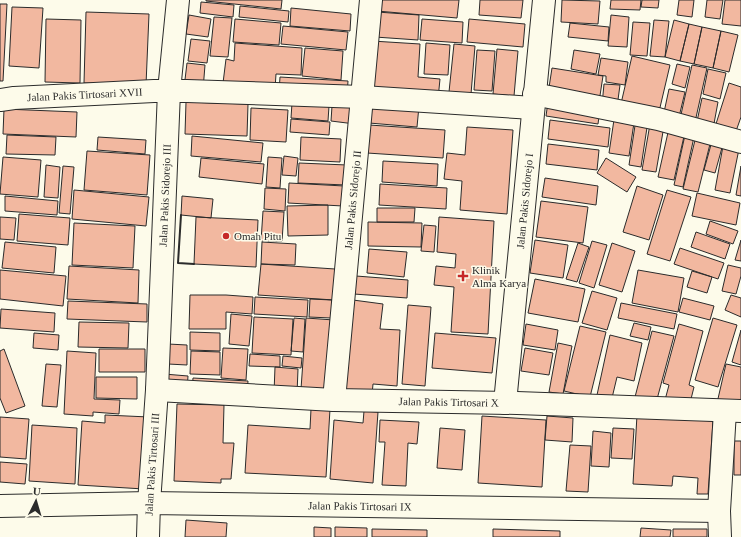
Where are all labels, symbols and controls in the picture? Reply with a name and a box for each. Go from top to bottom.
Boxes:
street label: Jalan Pakis Tirtosari XVII [27,86,143,103]
street label: Jalan Pakis Sidorejo III [157,143,173,247]
street label: Jalan Pakis Sidorejo II [342,149,363,250]
street label: Jalan Pakis Sidorejo I [514,152,535,249]
place label: Omah Pitu [234,230,282,242]
marker: Omah Pitu [221,231,231,241]
place label: Klinik Alma Karya [472,264,526,289]
marker: Klinik Alma Karya [457,270,469,282]
street label: Jalan Pakis Tirtosari X [399,395,499,409]
street label: Jalan Pakis Tirtosari III [143,412,161,516]
north arrow [16,481,56,521]
text: U [32,485,41,497]
street label: Jalan Pakis Tirtosari IX [308,499,412,513]

